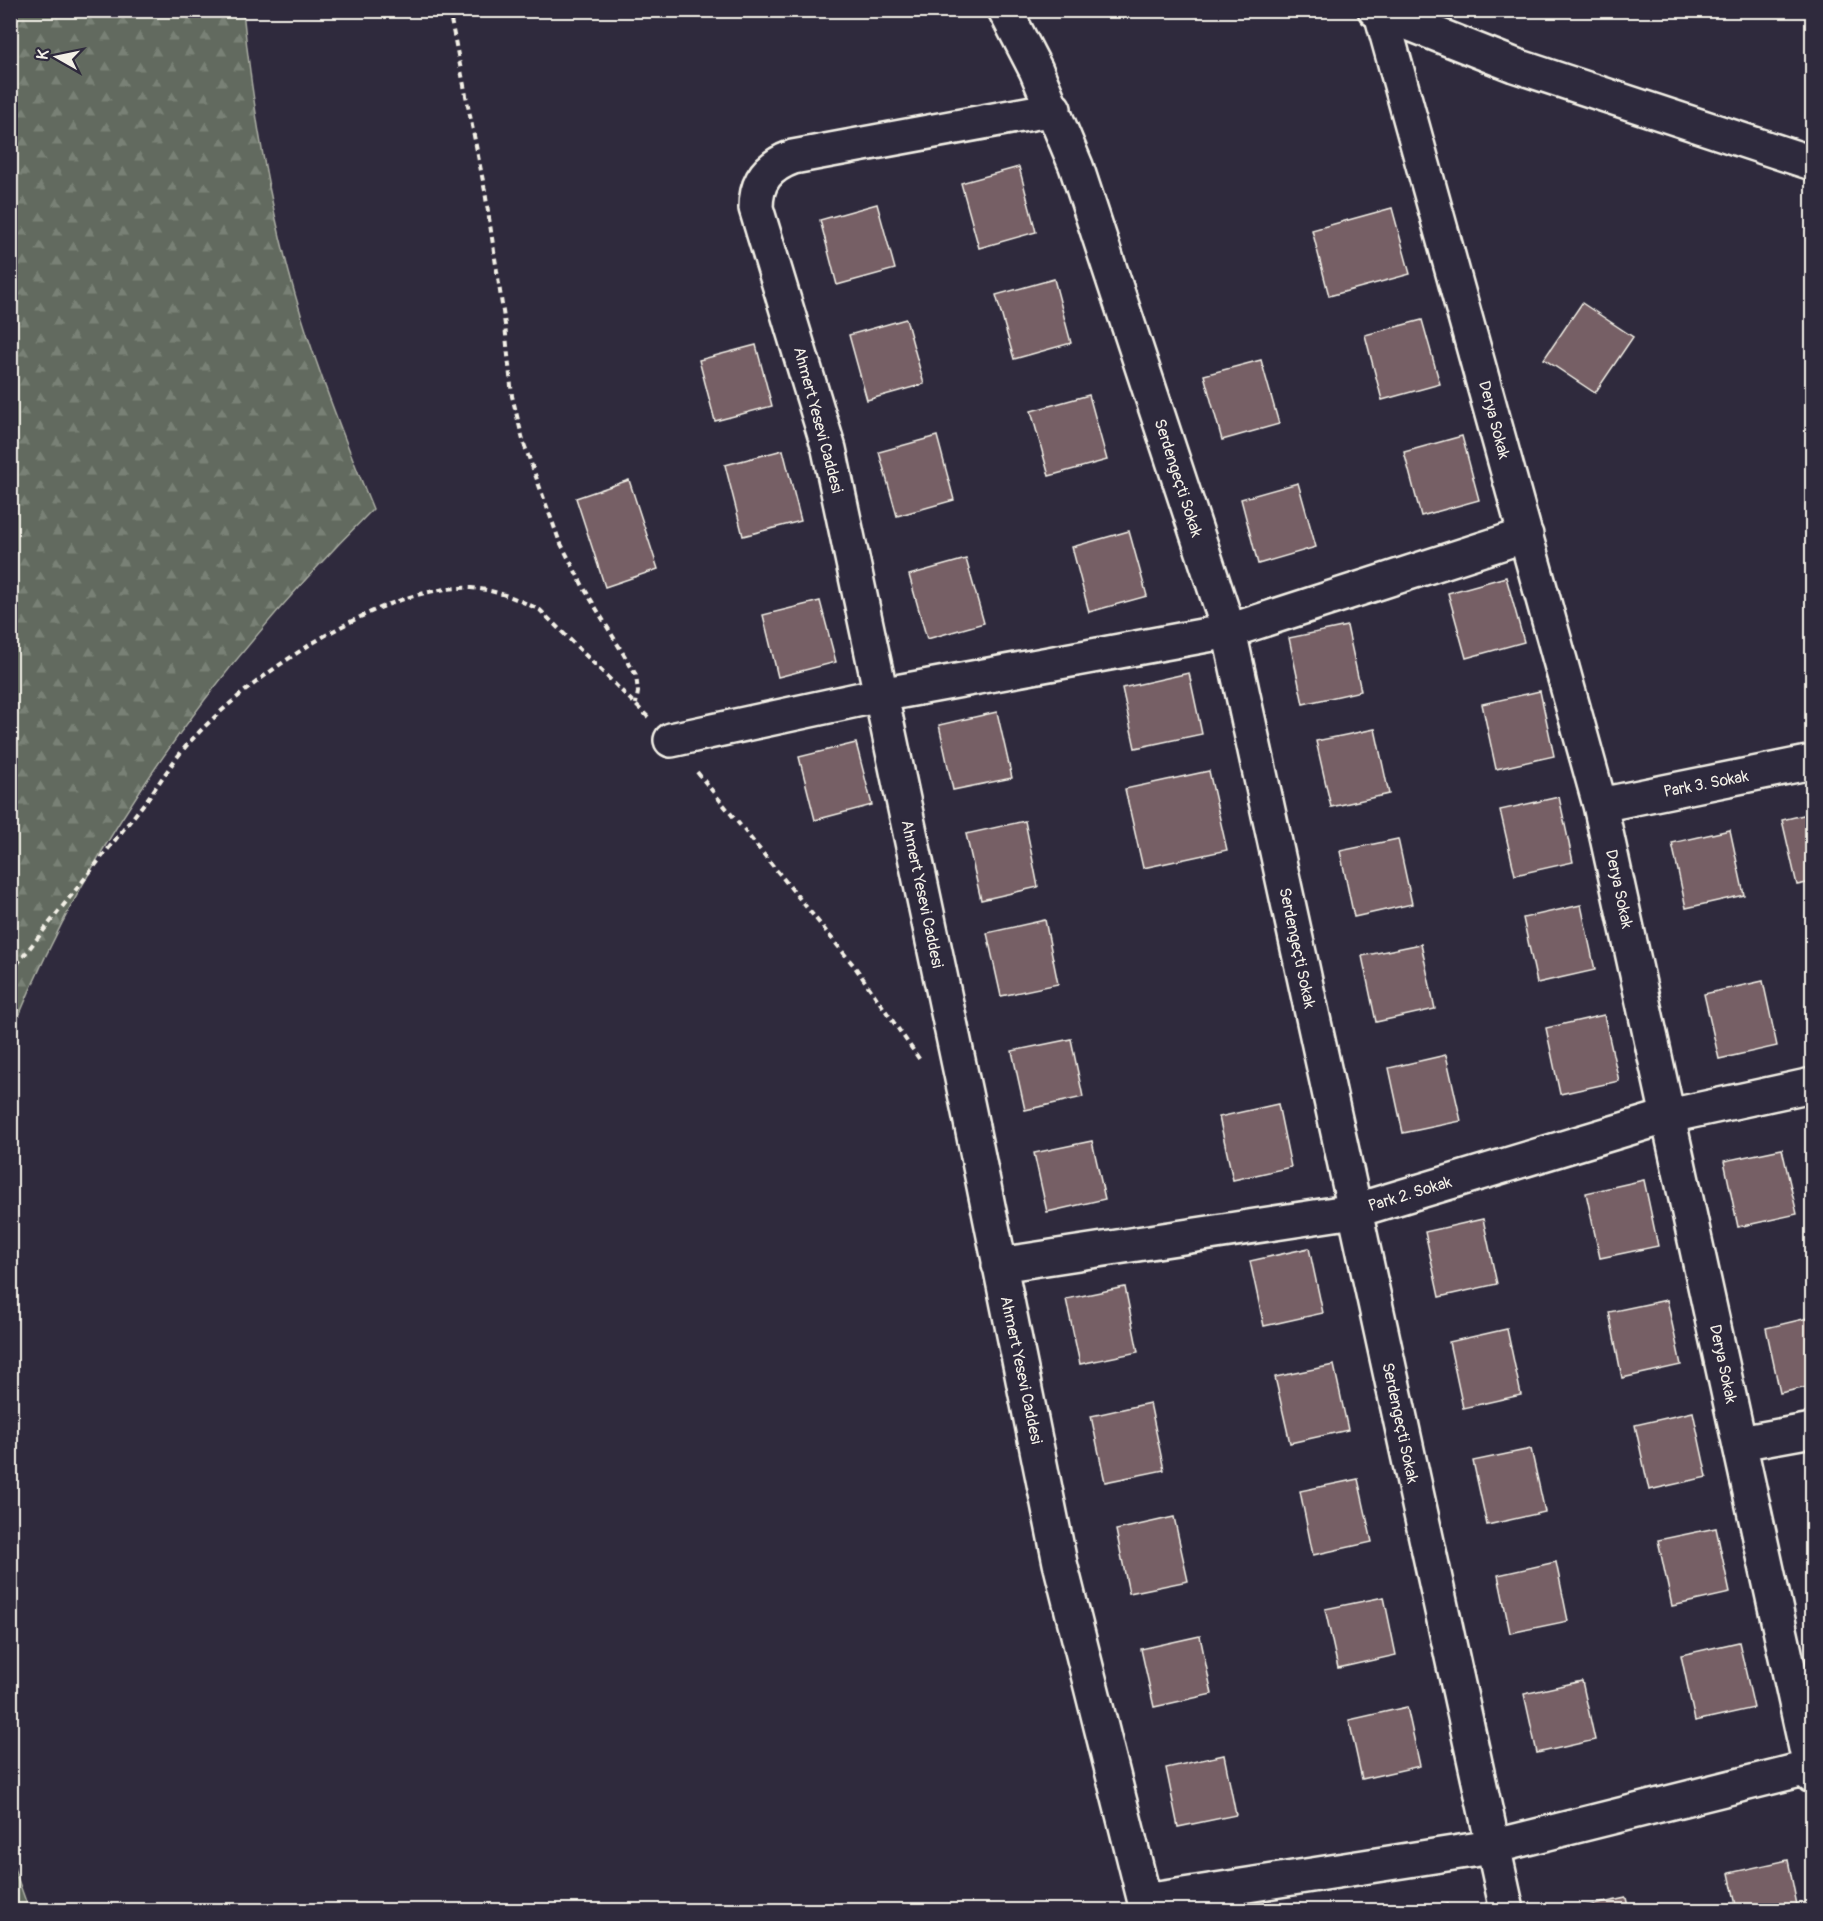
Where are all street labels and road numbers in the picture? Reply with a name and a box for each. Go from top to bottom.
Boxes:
street label: Ahmert Yesevi Caddesi [789,345,847,495]
street label: Derya Sokak [1474,379,1514,462]
street label: Serdengeçti Sokak [1149,416,1207,540]
street label: Park 3. Sokak [1662,766,1750,802]
street label: Ahmert Yesevi Caddesi [897,818,947,970]
street label: Derya Sokak [1601,848,1637,931]
street label: Serdengeçti Sokak [1274,886,1320,1011]
street label: Park 2. Sokak [1366,1172,1454,1216]
street label: Ahmert Yesevi Caddesi [996,1294,1046,1446]
street label: Derya Sokak [1705,1323,1741,1406]
street label: Serdengeçti Sokak [1377,1361,1423,1486]

